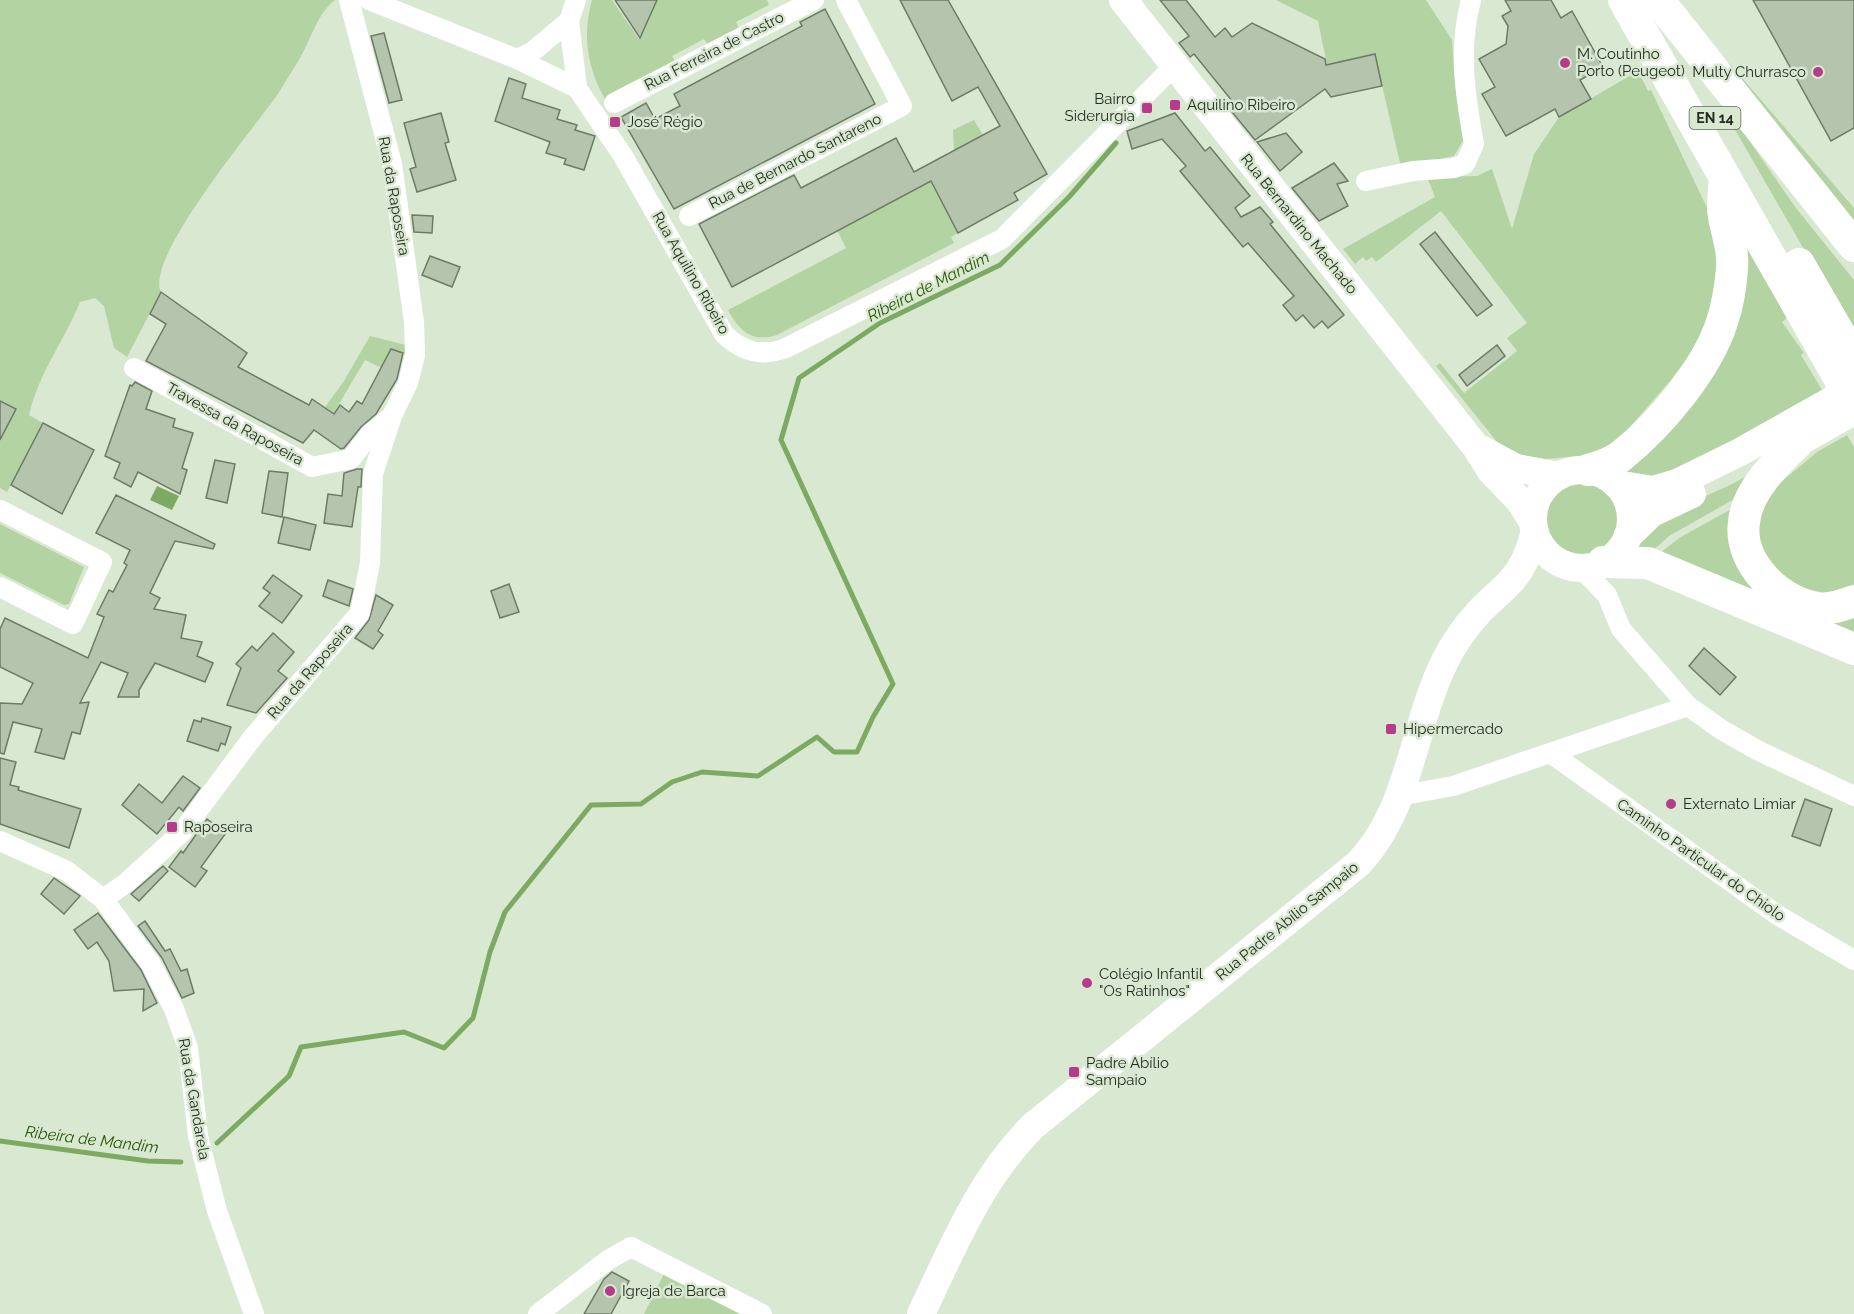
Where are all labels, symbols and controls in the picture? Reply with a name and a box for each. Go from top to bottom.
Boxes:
street label: Rua Ferreira de Castro [641,8,787,94]
place label: M. Coutinho Porto (Peugeot) [1577,45,1685,80]
marker: M. Coutinho Porto (Peugeot) [1558,56,1572,70]
place label: Multy Churrasco [1692,63,1806,81]
marker: Multy Churrasco [1811,65,1825,79]
place label: Bairro Siderurgia [1065,90,1135,125]
place label: Aquilino Ribeiro [1187,96,1296,114]
marker: Aquilino Ribeiro [1168,98,1182,112]
marker: Bairro Siderurgia [1140,101,1154,115]
road number: EN 14 [1690,107,1740,129]
street label: Rua de Bernardo Santareno [706,110,884,212]
place label: José Régio [627,113,703,131]
marker: José Régio [608,115,622,129]
street label: Rua da Raposeira [375,135,413,257]
street label: Rua Bernardino Machado [1237,150,1361,298]
street label: Rua Aquilino Ribeiro [649,208,733,338]
water label: Ribeira de Mandim [864,247,993,325]
street label: Travessa da Raposeira [163,379,307,469]
street label: Rua da Raposeira [264,620,356,722]
place label: Hipermercado [1403,720,1503,738]
marker: Hipermercado [1384,722,1398,736]
street label: Caminho Particular do Chiolo [1613,795,1789,925]
place label: Externato Limiar [1683,795,1796,813]
marker: Externato Limiar [1664,797,1678,811]
place label: Raposeira [184,818,253,836]
marker: Raposeira [165,820,179,834]
street label: Rua Padre Abílio Sampaio [1212,858,1362,984]
place label: Colégio Infantil "Os Ratinhos" [1099,965,1204,1000]
marker: Colégio Infantil "Os Ratinhos" [1080,976,1094,990]
street label: Rua da Gandarela [174,1037,214,1161]
place label: Padre Abílio Sampaio [1086,1054,1169,1089]
marker: Padre Abílio Sampaio [1067,1065,1081,1079]
water label: Ribeira de Mandim [24,1122,160,1157]
place label: Igreja de Barca [622,1282,726,1300]
marker: Igreja de Barca [603,1284,617,1298]

